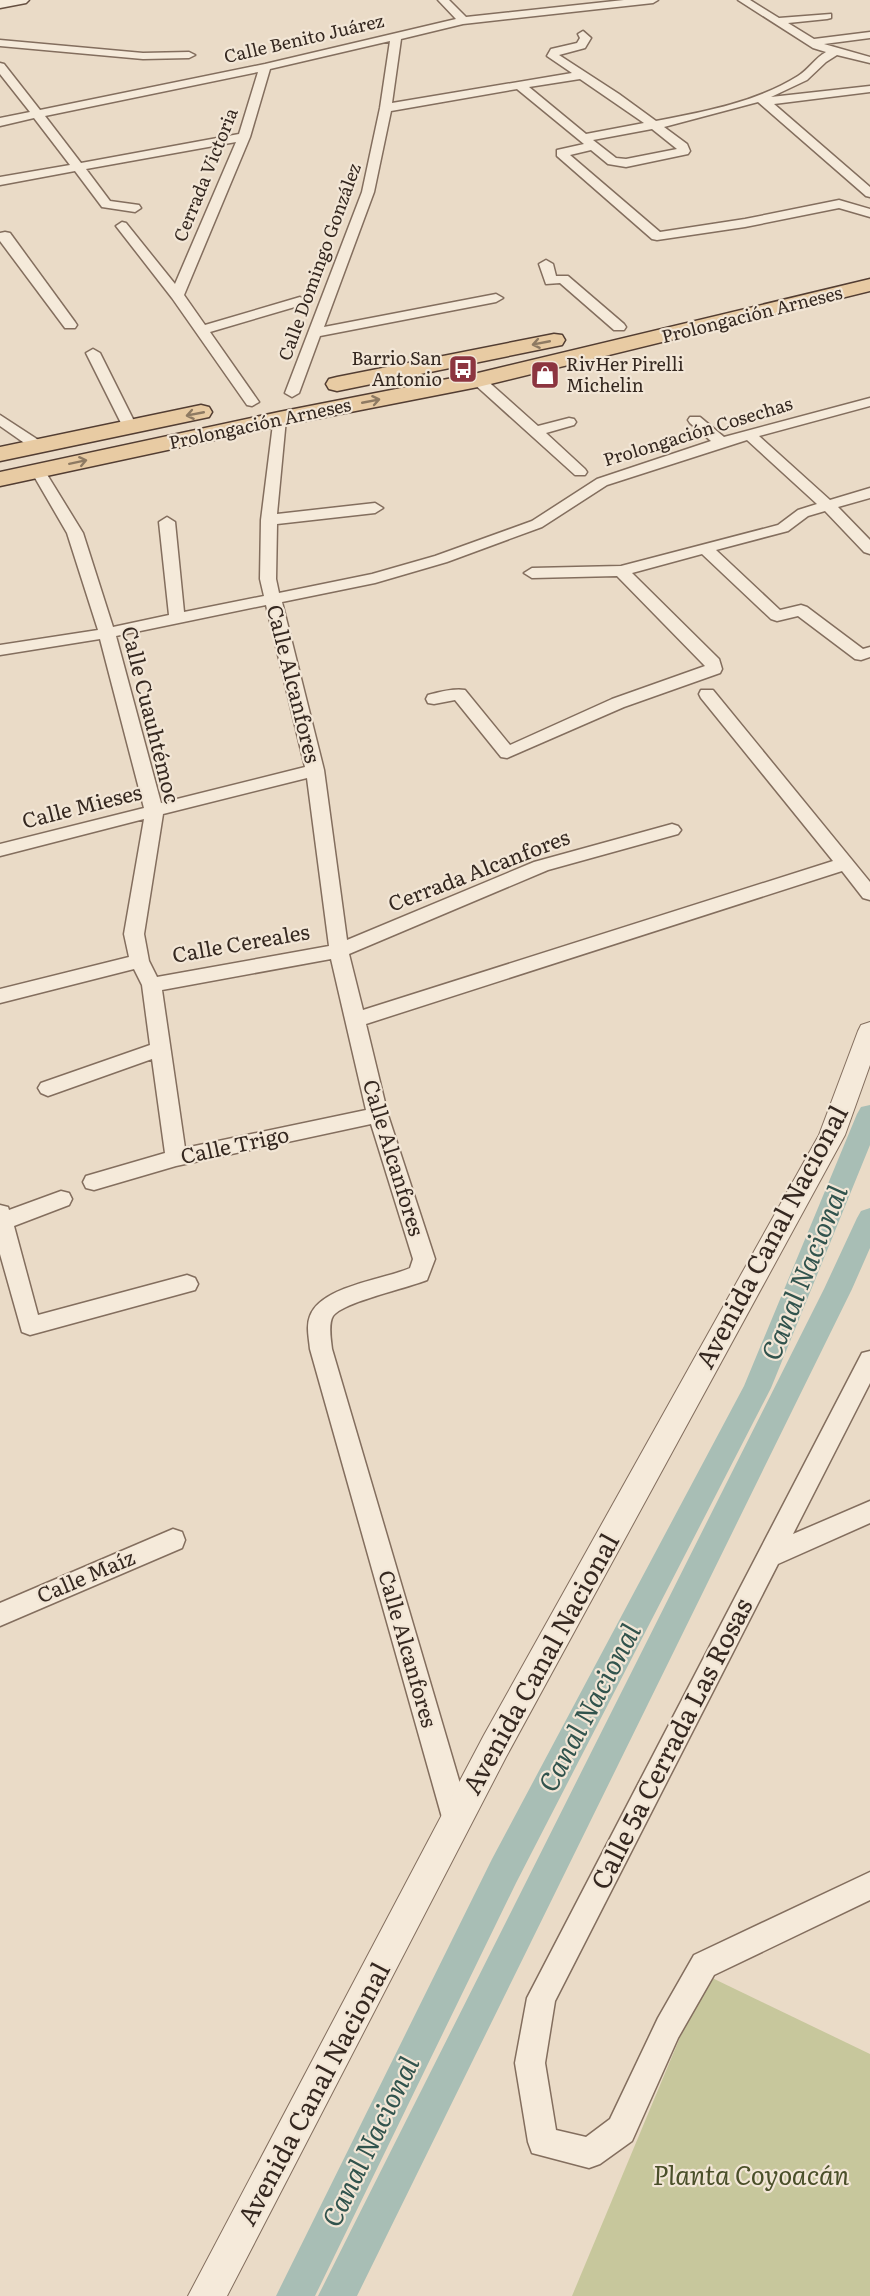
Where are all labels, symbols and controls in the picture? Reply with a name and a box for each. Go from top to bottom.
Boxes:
street label: Calle Benito Juárez [221,6,387,69]
street label: Cerrada Victoria [165,103,244,246]
street label: Calle Domingo González [270,159,367,364]
street label: Prolongación Arneses [658,278,845,349]
one-way arrow [532,338,551,349]
place label: Barrio San Antonio [351,344,442,392]
place label: RivHer Pirelli Michelin [566,350,684,398]
bus stop icon: Barrio San Antonio [447,353,479,385]
shop icon: RivHer Pirelli Michelin [529,359,561,391]
street label: Prolongación Cosechas [600,389,796,472]
street label: Prolongación Arneses [166,390,353,455]
one-way arrow [361,395,381,406]
one-way arrow [186,409,205,420]
one-way arrow [67,456,87,467]
street label: Calle Alcanfores [261,601,330,766]
street label: Calle Cuauhtémoc [115,622,189,806]
street label: Calle Mieses [18,775,145,834]
street label: Cerrada Alcanfores [383,820,573,918]
street label: Calle Cereales [169,914,312,969]
street label: Calle Alcanfores [357,1075,434,1239]
street label: Avenida Canal Nacional [689,1100,855,1374]
street label: Calle Trigo [177,1117,292,1170]
water label: Canal Nacional [755,1181,855,1365]
street label: Avenida Canal Nacional [456,1528,626,1800]
street label: Calle Maíz [31,1540,139,1609]
street label: Calle Alcanfores [372,1566,447,1731]
street label: Calle 5a Cerrada Las Rosas [579,1590,760,1895]
water label: Canal Nacional [532,1618,648,1798]
street label: Avenida Canal Nacional [231,1957,397,2231]
water label: Canal Nacional [316,2051,426,2233]
park label: Planta Coyoacán [653,2154,850,2193]

